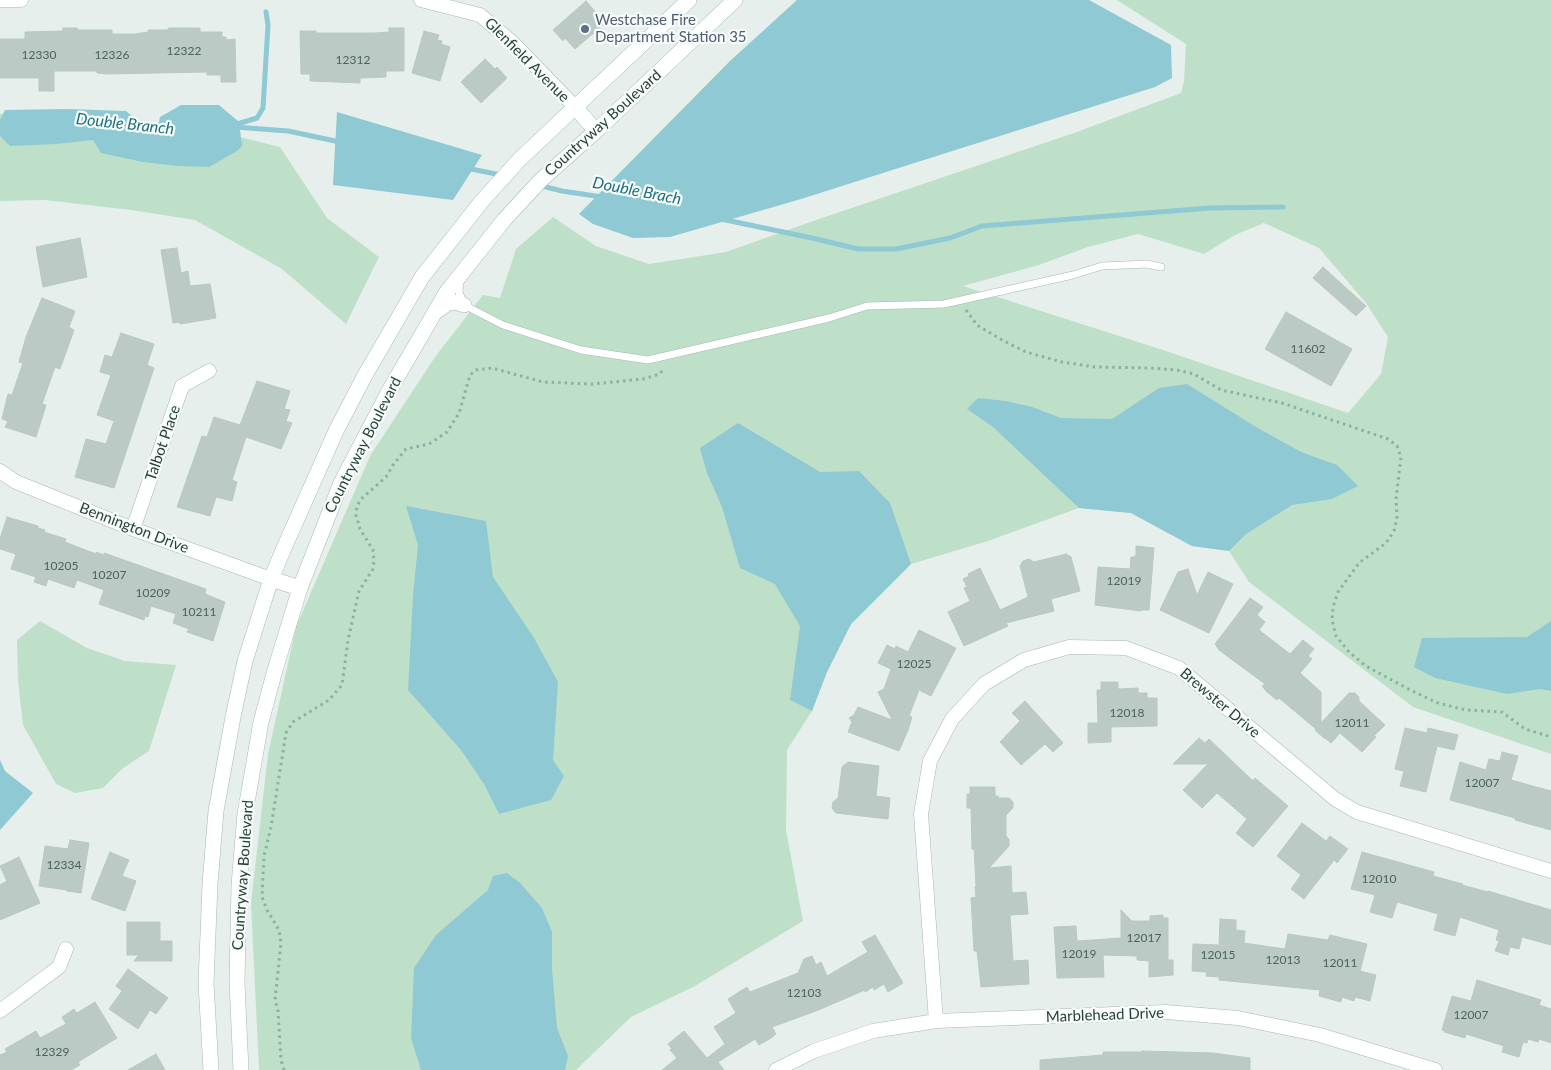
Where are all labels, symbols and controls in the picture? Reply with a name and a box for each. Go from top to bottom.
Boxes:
place label: Westchase Fire Department Station 35 [595,11,747,46]
street label: Glenfield Avenue [481,14,573,106]
marker: Westchase Fire Department Station 35 [579,23,591,35]
house number: 12322 [167,44,201,58]
house number: 12330 [22,48,56,62]
house number: 12326 [95,48,129,62]
house number: 12312 [336,53,370,67]
street label: Countryway Boulevard [541,66,665,180]
water label: Double Branch [75,109,175,139]
water label: Double Brach [591,173,683,209]
house number: 11602 [1291,342,1325,356]
street label: Countryway Boulevard [321,374,405,516]
street label: Talbot Place [142,403,184,483]
street label: Bennington Drive [77,499,191,557]
house number: 10205 [44,559,78,573]
house number: 10207 [92,568,126,582]
house number: 12019 [1107,574,1141,588]
house number: 10209 [136,586,170,600]
house number: 10211 [182,605,216,619]
house number: 12025 [897,657,931,671]
street label: Brewster Drive [1176,664,1264,742]
house number: 12018 [1110,706,1144,720]
house number: 12011 [1335,716,1369,730]
house number: 12007 [1465,776,1499,790]
street label: Countryway Boulevard [229,799,257,951]
house number: 12334 [47,858,81,872]
house number: 12010 [1362,872,1396,886]
house number: 12017 [1127,931,1161,945]
house number: 12019 [1062,947,1096,961]
house number: 12015 [1201,948,1235,962]
house number: 12013 [1266,953,1300,967]
house number: 12011 [1323,956,1357,970]
house number: 12103 [787,986,821,1000]
street label: Marblehead Drive [1046,1004,1164,1026]
house number: 12007 [1454,1008,1488,1022]
house number: 12329 [35,1045,69,1059]

